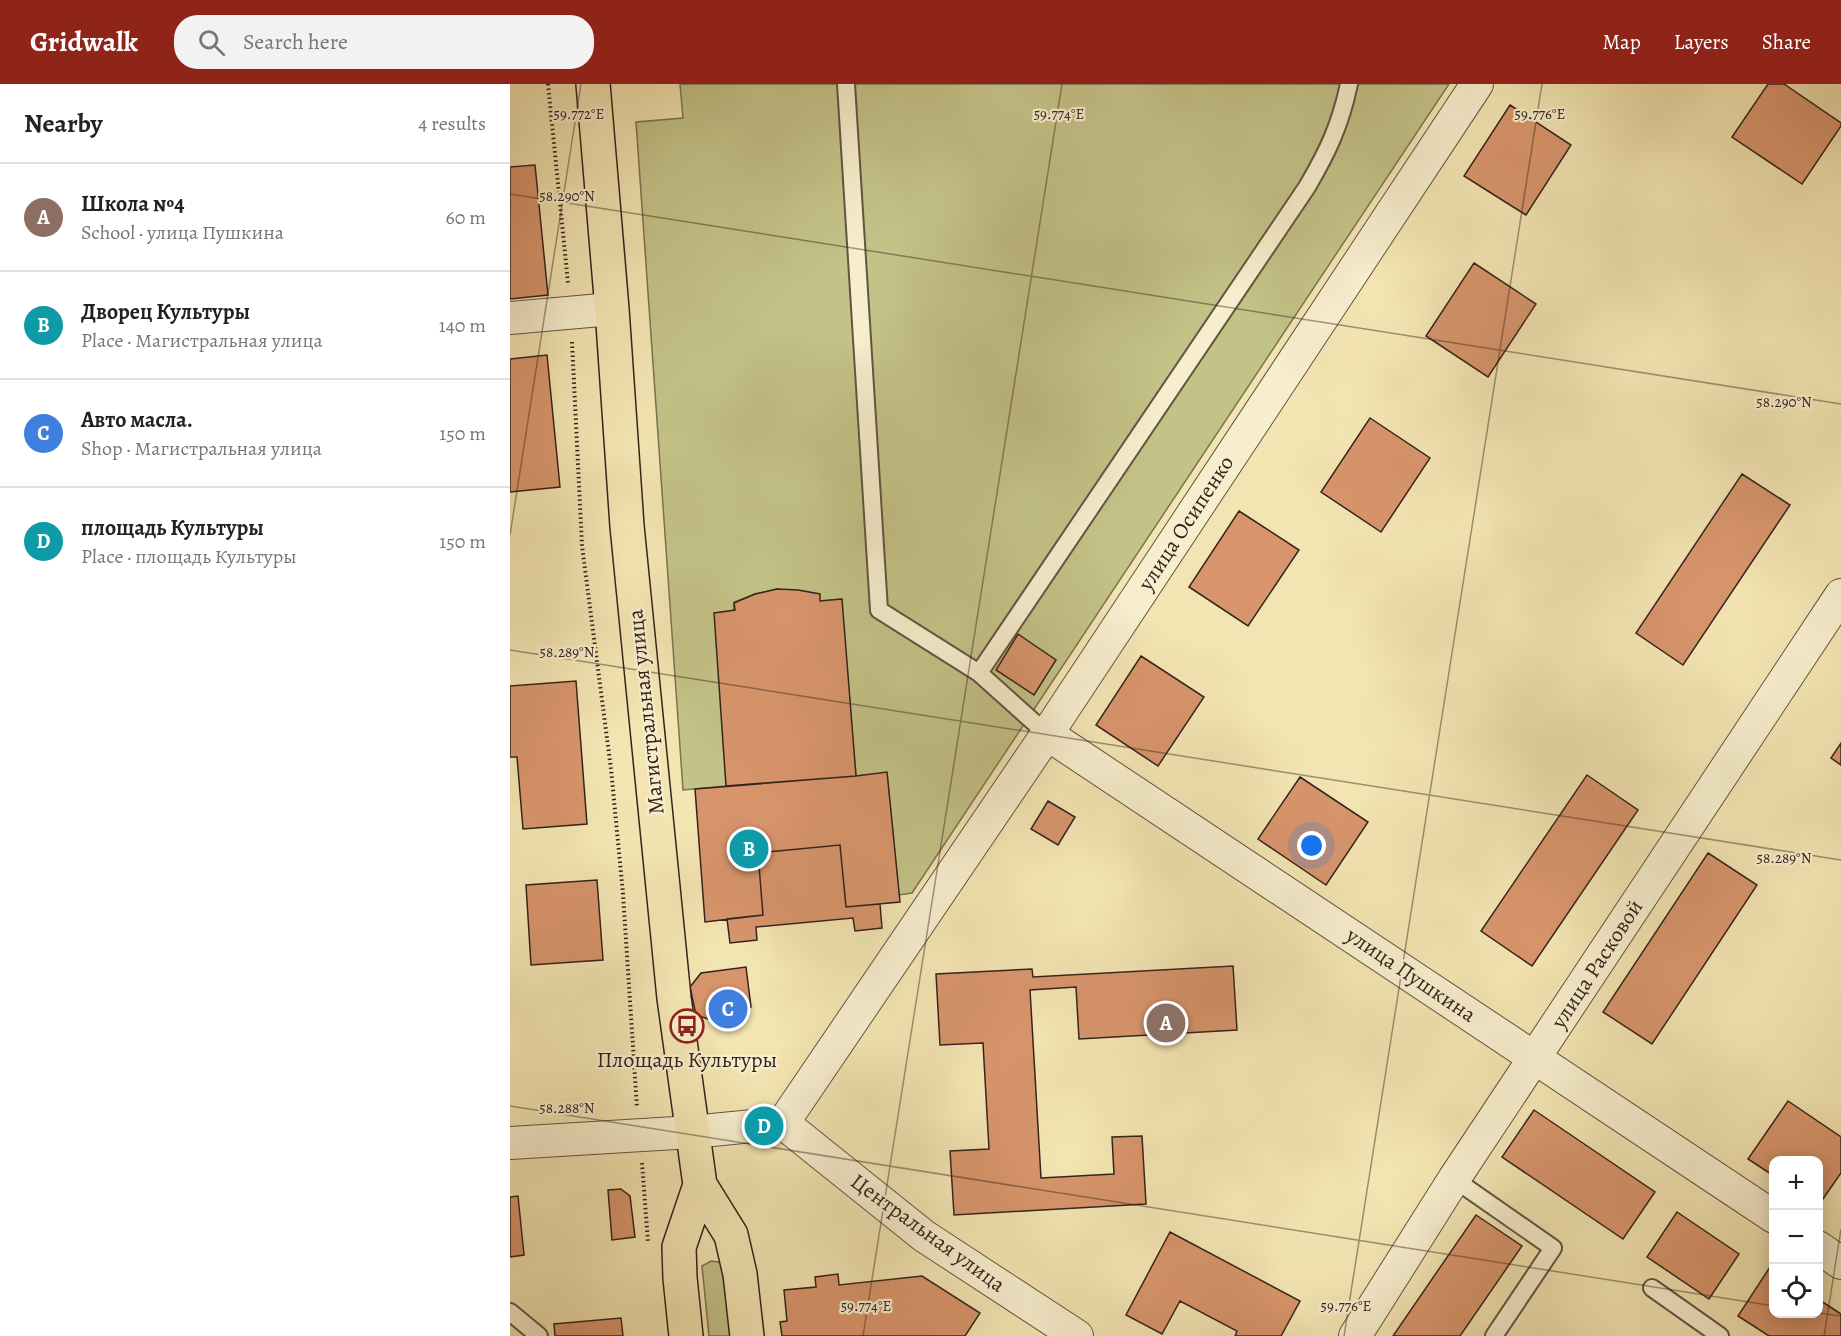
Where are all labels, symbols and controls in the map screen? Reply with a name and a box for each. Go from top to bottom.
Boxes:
search box [174,15,594,69]
text: Gridwalk [30,23,138,61]
icon: search [195,26,228,59]
text: Search here [243,27,348,57]
text: Map [1602,28,1641,56]
text: Layers [1674,28,1729,56]
text: Share [1762,28,1811,56]
text: 59.772°E [554,104,604,124]
text: 59.774°E [1034,104,1084,124]
text: 59.776°E [1515,104,1565,124]
text: Nearby [24,106,103,141]
text: 4 results [418,110,486,137]
text: 58.290°N [539,186,595,206]
text: Школа №4 [81,189,185,219]
text: A [37,204,50,231]
text: 60 m [446,204,486,231]
text: School · улица Пушкина [81,219,284,246]
text: Дворец Культуры [81,297,250,327]
text: B [37,312,50,339]
text: 140 m [439,312,486,339]
text: Place · Магистральная улица [81,327,323,354]
text: 58.290°N [1756,392,1812,412]
text: Авто масла. [81,405,193,435]
text: C [37,420,50,447]
text: 150 m [439,420,486,447]
text: Shop · Магистральная улица [81,435,322,462]
street label: улица Осипенко [1130,450,1241,597]
text: площадь Культуры [81,513,264,543]
text: D [37,528,50,555]
text: 150 m [439,528,486,555]
text: Place · площадь Культуры [81,543,297,570]
street label: Магистральная улица [620,607,672,816]
text: 58.289°N [540,642,595,662]
pin: B [730,826,768,872]
your location [1297,831,1326,860]
text: 58.289°N [1757,848,1812,868]
street label: улица Расковой [1543,894,1650,1035]
street label: улица Пушкина [1339,920,1483,1030]
pin: C [708,986,748,1032]
pin: A [1146,1000,1186,1046]
bus stop icon: Площадь Культуры [669,1008,705,1044]
place label: Площадь Культуры [597,1045,777,1075]
text: 58.288°N [539,1098,595,1118]
pin: D [744,1104,784,1148]
map controls [1769,1156,1823,1318]
button: + [1769,1156,1823,1210]
street label: Центральная улица [845,1167,1012,1300]
button: − [1769,1210,1823,1264]
button: locate [1769,1264,1823,1318]
text: 59.774°E [841,1296,891,1316]
text: 59.776°E [1321,1296,1371,1316]

